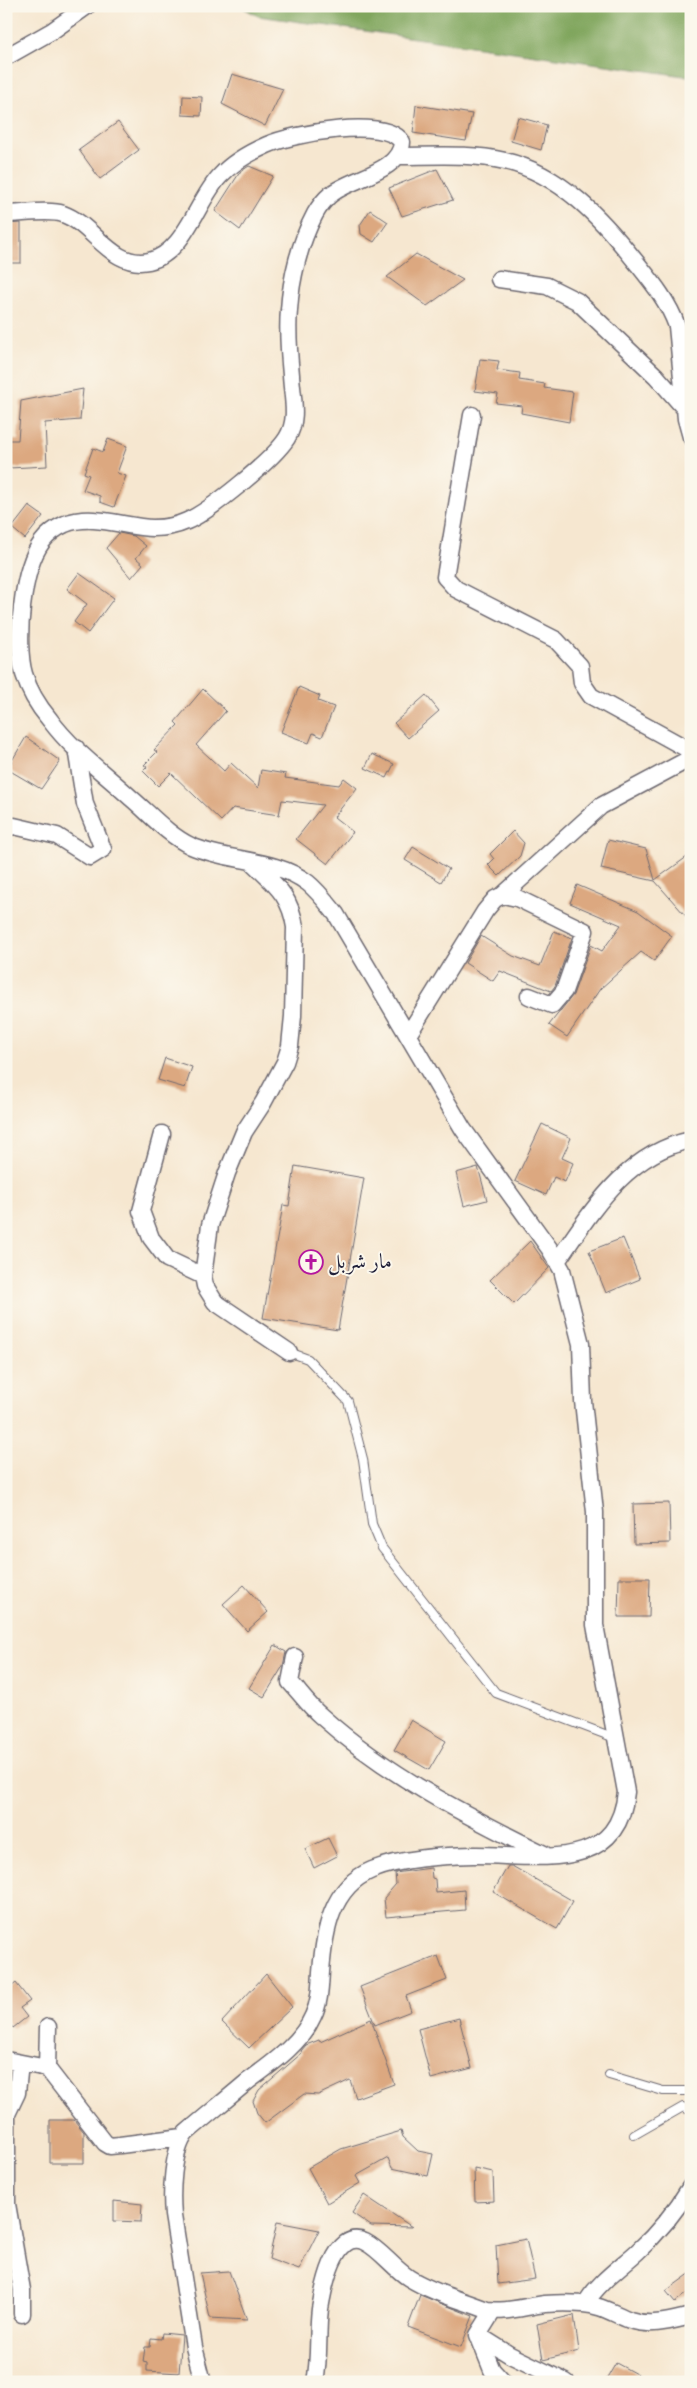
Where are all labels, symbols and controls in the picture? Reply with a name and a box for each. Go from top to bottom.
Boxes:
church icon: مار شربل [298,1249,324,1275]
place label: مار شربل [328,1249,392,1276]

